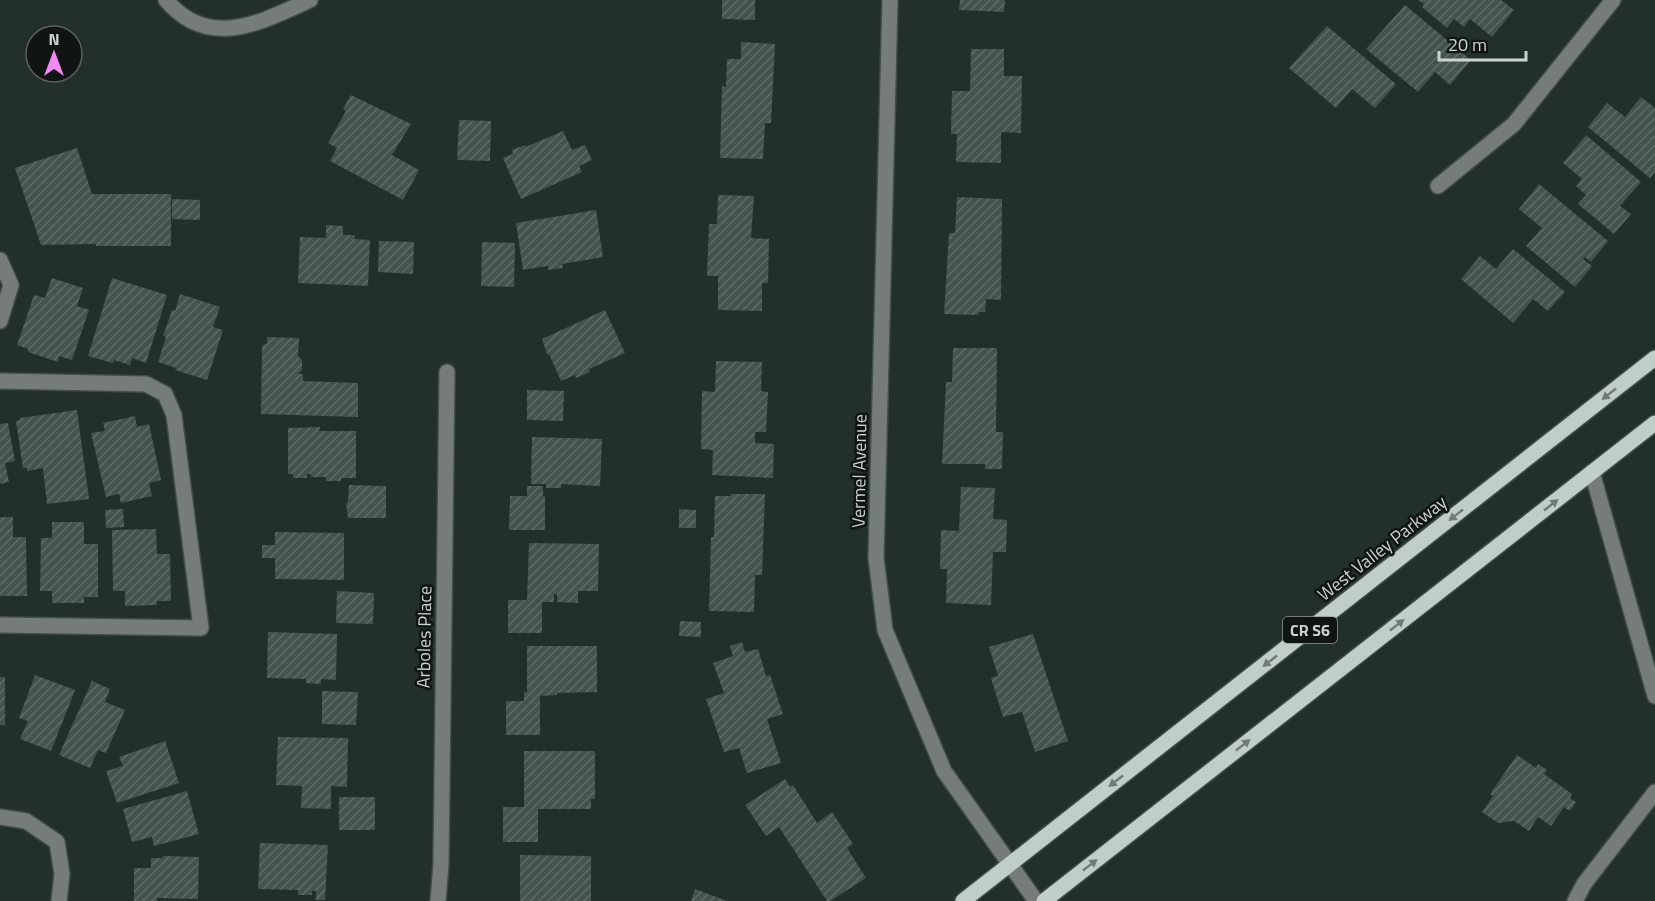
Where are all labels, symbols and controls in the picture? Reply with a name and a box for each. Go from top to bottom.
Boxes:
north arrow [24,24,84,84]
scale bar [1439,24,1526,62]
text: N [48,27,60,51]
text: 20 m [1448,31,1487,58]
one-way arrow [1601,388,1617,401]
street label: Vermel Avenue [845,414,873,528]
street label: West Valley Parkway [1311,489,1453,607]
one-way arrow [1543,499,1558,511]
one-way arrow [1448,509,1464,522]
street label: Arboles Place [410,586,438,688]
road number: CR S6 [1283,617,1337,643]
one-way arrow [1389,618,1405,631]
one-way arrow [1262,655,1277,667]
one-way arrow [1236,739,1251,751]
one-way arrow [1108,775,1124,788]
one-way arrow [1082,858,1098,871]

